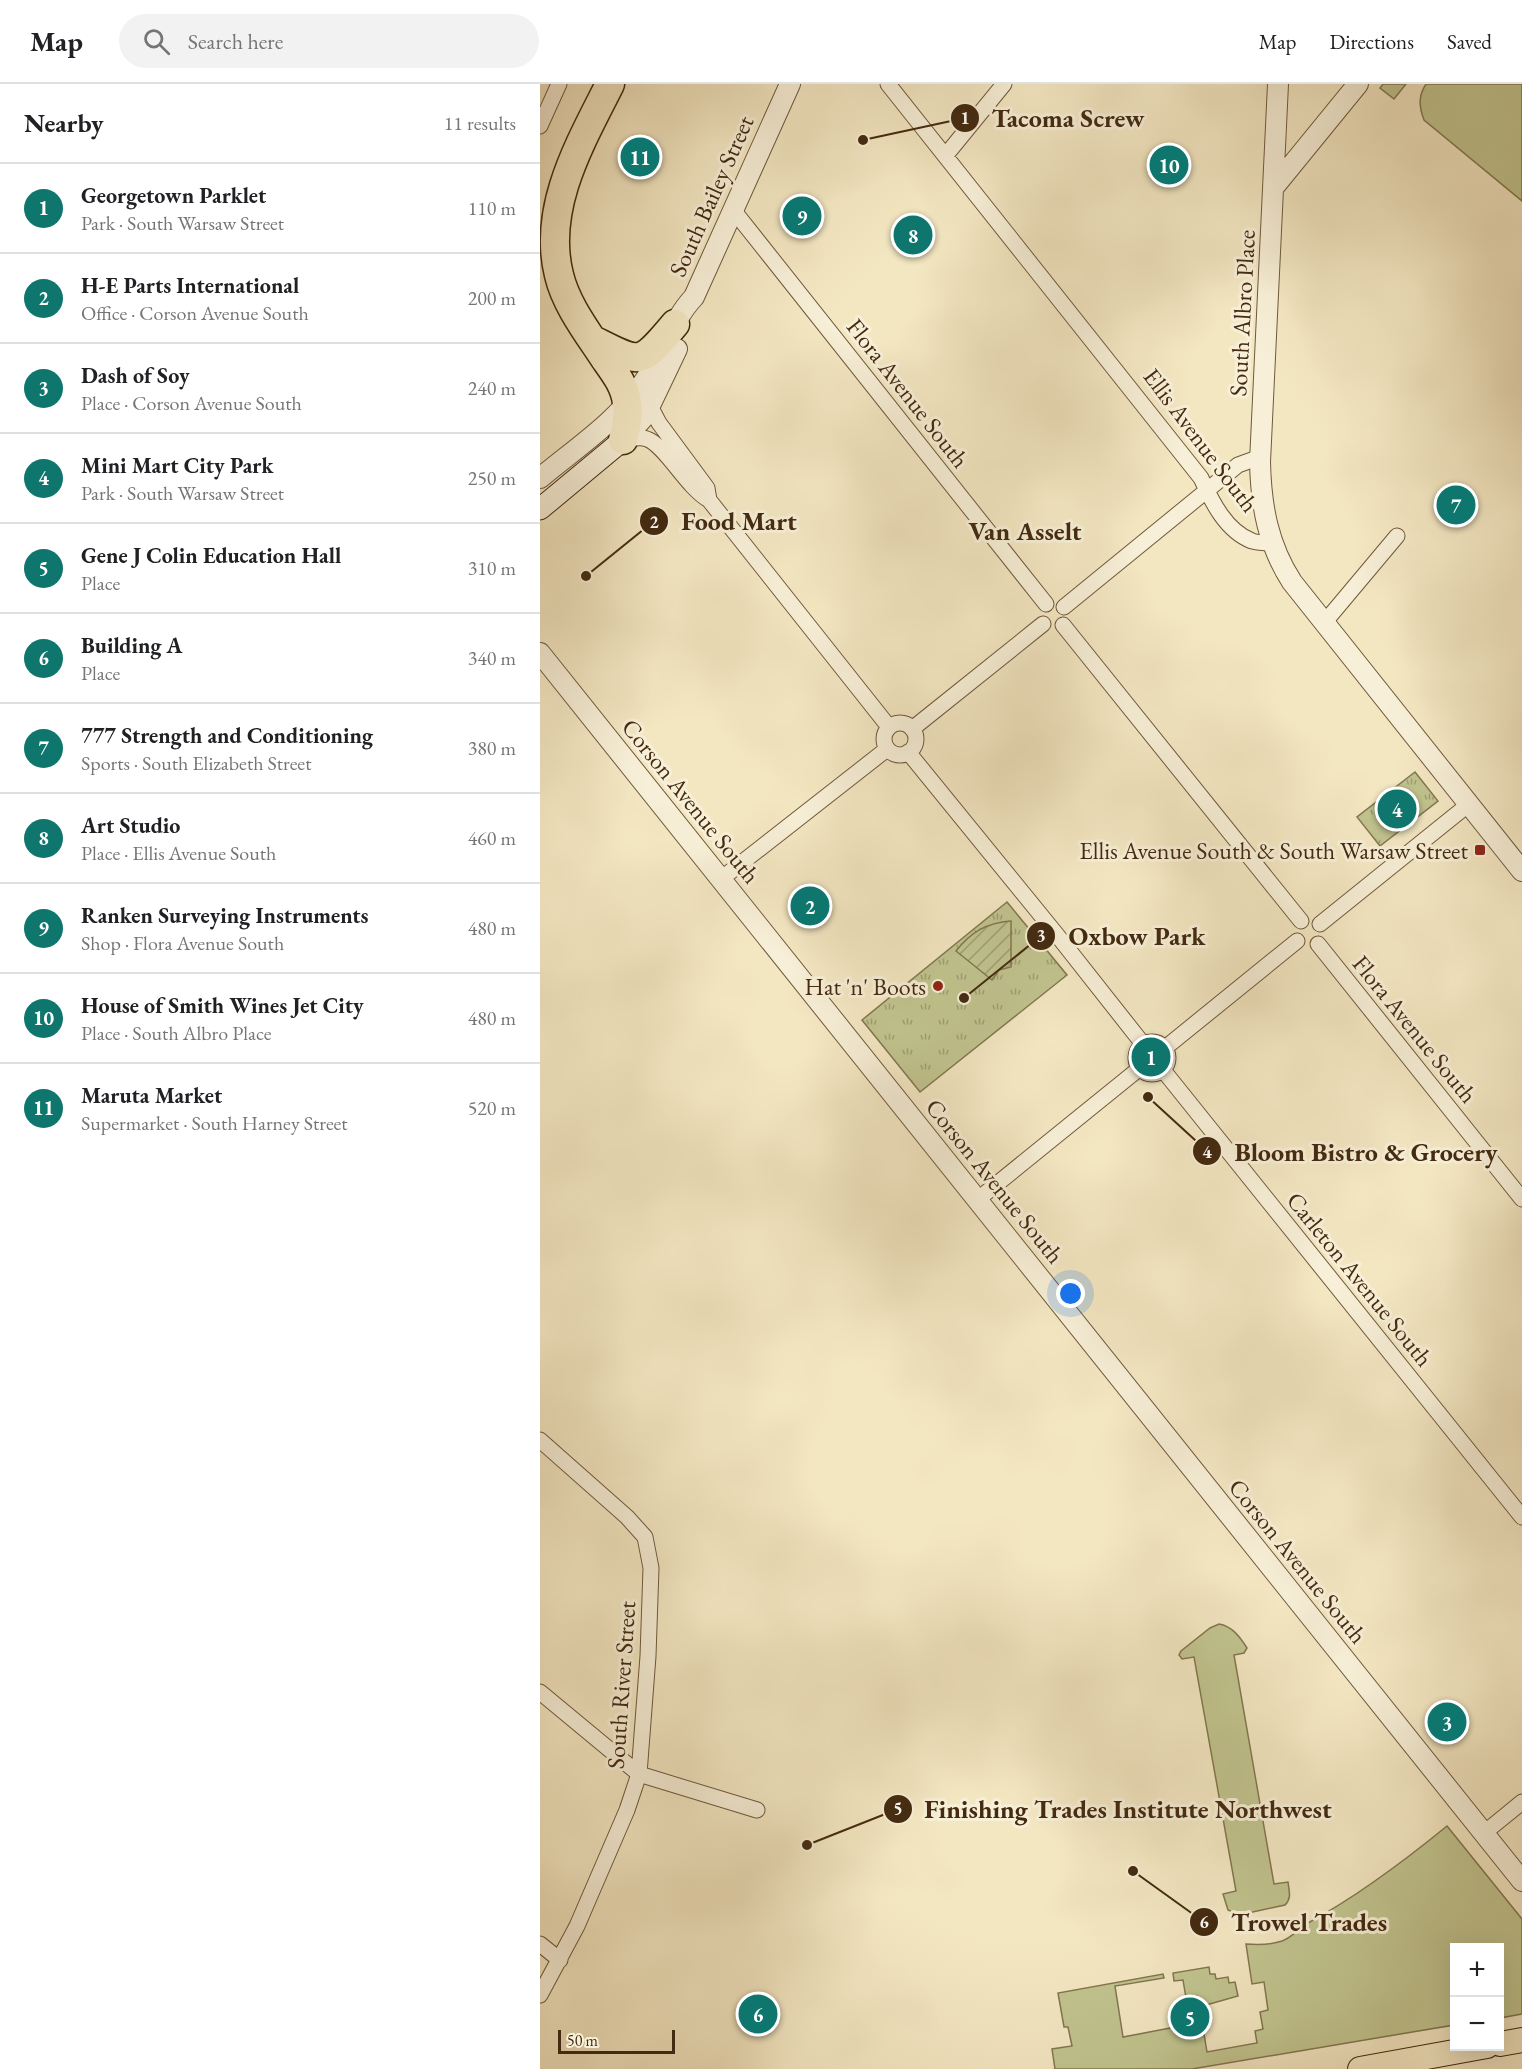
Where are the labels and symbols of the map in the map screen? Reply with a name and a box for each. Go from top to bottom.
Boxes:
callout: Tacoma Screw [950,96,1157,140]
text: Tacoma Screw [991,101,1145,135]
text: 1 [960,106,970,129]
street label: South Bailey Street [662,110,761,281]
pin: 11 [620,134,660,180]
pin: 10 [1150,142,1188,188]
pin: 9 [782,194,822,238]
pin: 8 [894,212,932,258]
street label: South Albro Place [1222,229,1262,397]
street label: Flora Avenue South [840,312,976,474]
street label: Ellis Avenue South [1137,362,1265,518]
pin: 7 [1436,482,1476,528]
callout: Food Mart [639,499,809,543]
text: Food Mart [681,504,797,538]
text: 2 [649,510,659,533]
district label: Van Asselt [969,514,1082,548]
street label: Corson Avenue South [615,712,767,890]
pin: 4 [1378,786,1416,832]
place label: Ellis Avenue South & South Warsaw Street [1079,835,1468,866]
marker: Ellis Avenue South & South Warsaw Street [1473,843,1487,857]
pin: 2 [790,884,830,928]
callout: Oxbow Park [1026,914,1217,958]
text: Oxbow Park [1069,919,1206,953]
text: 3 [1036,924,1046,947]
street label: Flora Avenue South [1346,949,1484,1109]
place label: Hat 'n' Boots [804,971,926,1002]
marker: Hat 'n' Boots [931,979,945,993]
pin: 1 [1132,1034,1170,1080]
street label: Corson Avenue South [919,1092,1071,1270]
callout: Bloom Bistro & Grocery [1192,1129,1509,1173]
text: Bloom Bistro & Grocery [1235,1135,1498,1169]
text: 4 [1202,1140,1212,1163]
street label: Carleton Avenue South [1280,1185,1440,1373]
your location [1056,1279,1085,1308]
street label: Corson Avenue South [1222,1472,1374,1650]
street label: South River Street [600,1600,642,1770]
pin: 3 [1428,1700,1466,1744]
callout: Finishing Trades Institute Northwest [883,1787,1344,1831]
text: Finishing Trades Institute Northwest [924,1792,1332,1826]
text: 5 [893,1797,903,1820]
callout: Trowel Trades [1189,1900,1399,1944]
text: Trowel Trades [1231,1905,1387,1939]
text: 6 [1199,1910,1209,1933]
pin: 6 [738,1992,778,2036]
pin: 5 [1170,1994,1210,2040]
scale bar [558,2027,675,2054]

